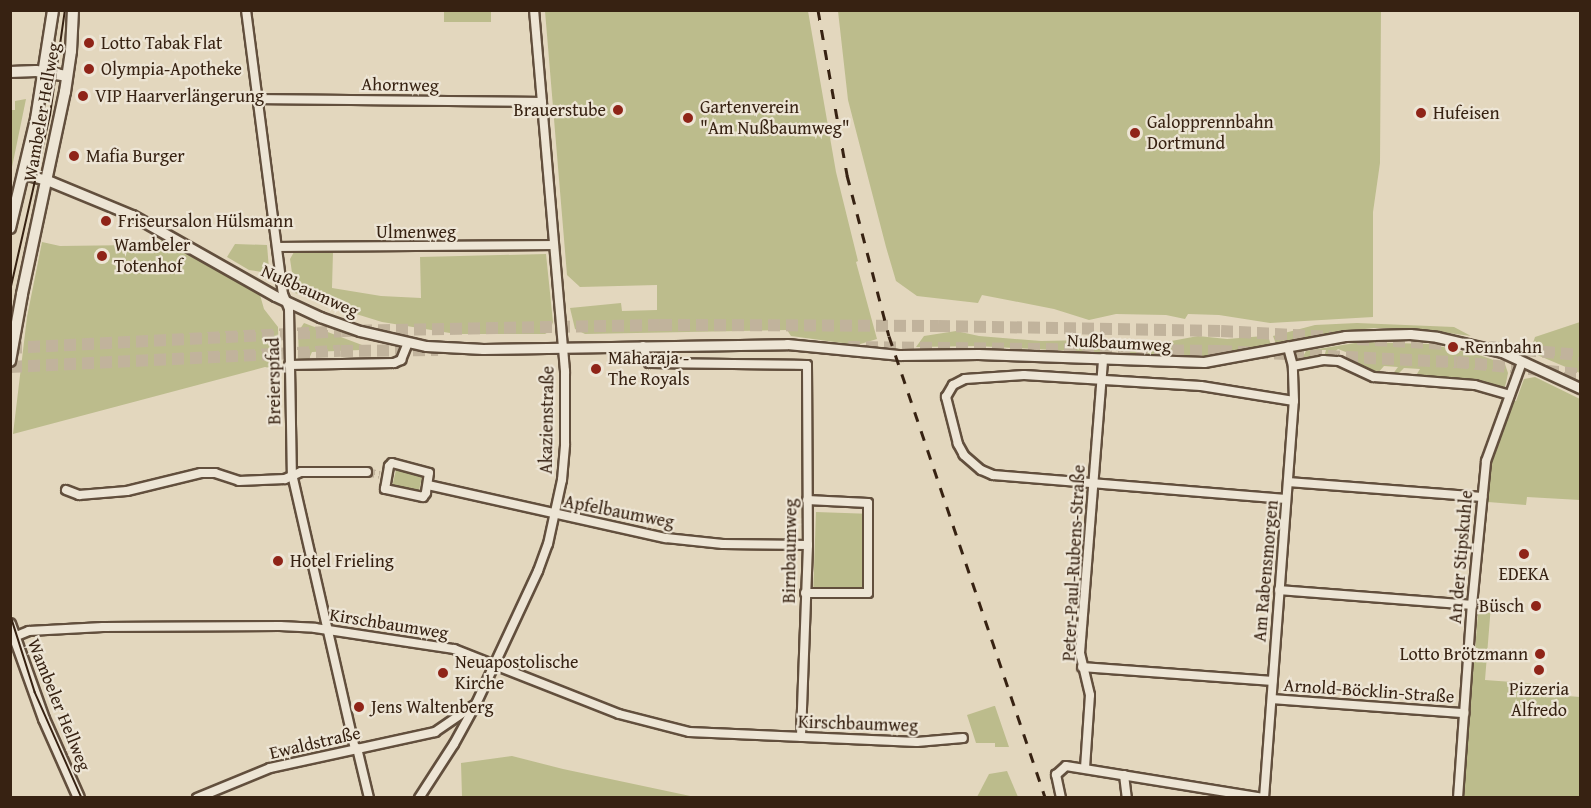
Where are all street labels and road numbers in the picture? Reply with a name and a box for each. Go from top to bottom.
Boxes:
street label: Wambeler Hellweg [19,41,65,183]
street label: Ahornweg [361,74,439,96]
street label: Ulmenweg [376,221,456,243]
street label: Nußbaumweg [258,260,362,322]
street label: Nußbaumweg [1066,329,1172,357]
street label: Breierspfad [262,337,286,425]
street label: Akazienstraße [535,366,559,474]
street label: Peter-Paul-Rubens-Straße [1058,464,1090,662]
street label: An der Stipskuhle [1444,489,1478,625]
street label: Apfelbaumweg [562,491,676,533]
street label: Birnbaumweg [778,498,802,604]
street label: Am Rabensmorgen [1249,499,1283,643]
street label: Kirschbaumweg [328,604,450,644]
street label: Wambeler Hellweg [23,636,95,774]
street label: Arnold-Böcklin-Straße [1283,674,1455,708]
street label: Kirschbaumweg [798,711,918,737]
street label: Ewaldstraße [267,722,363,764]

